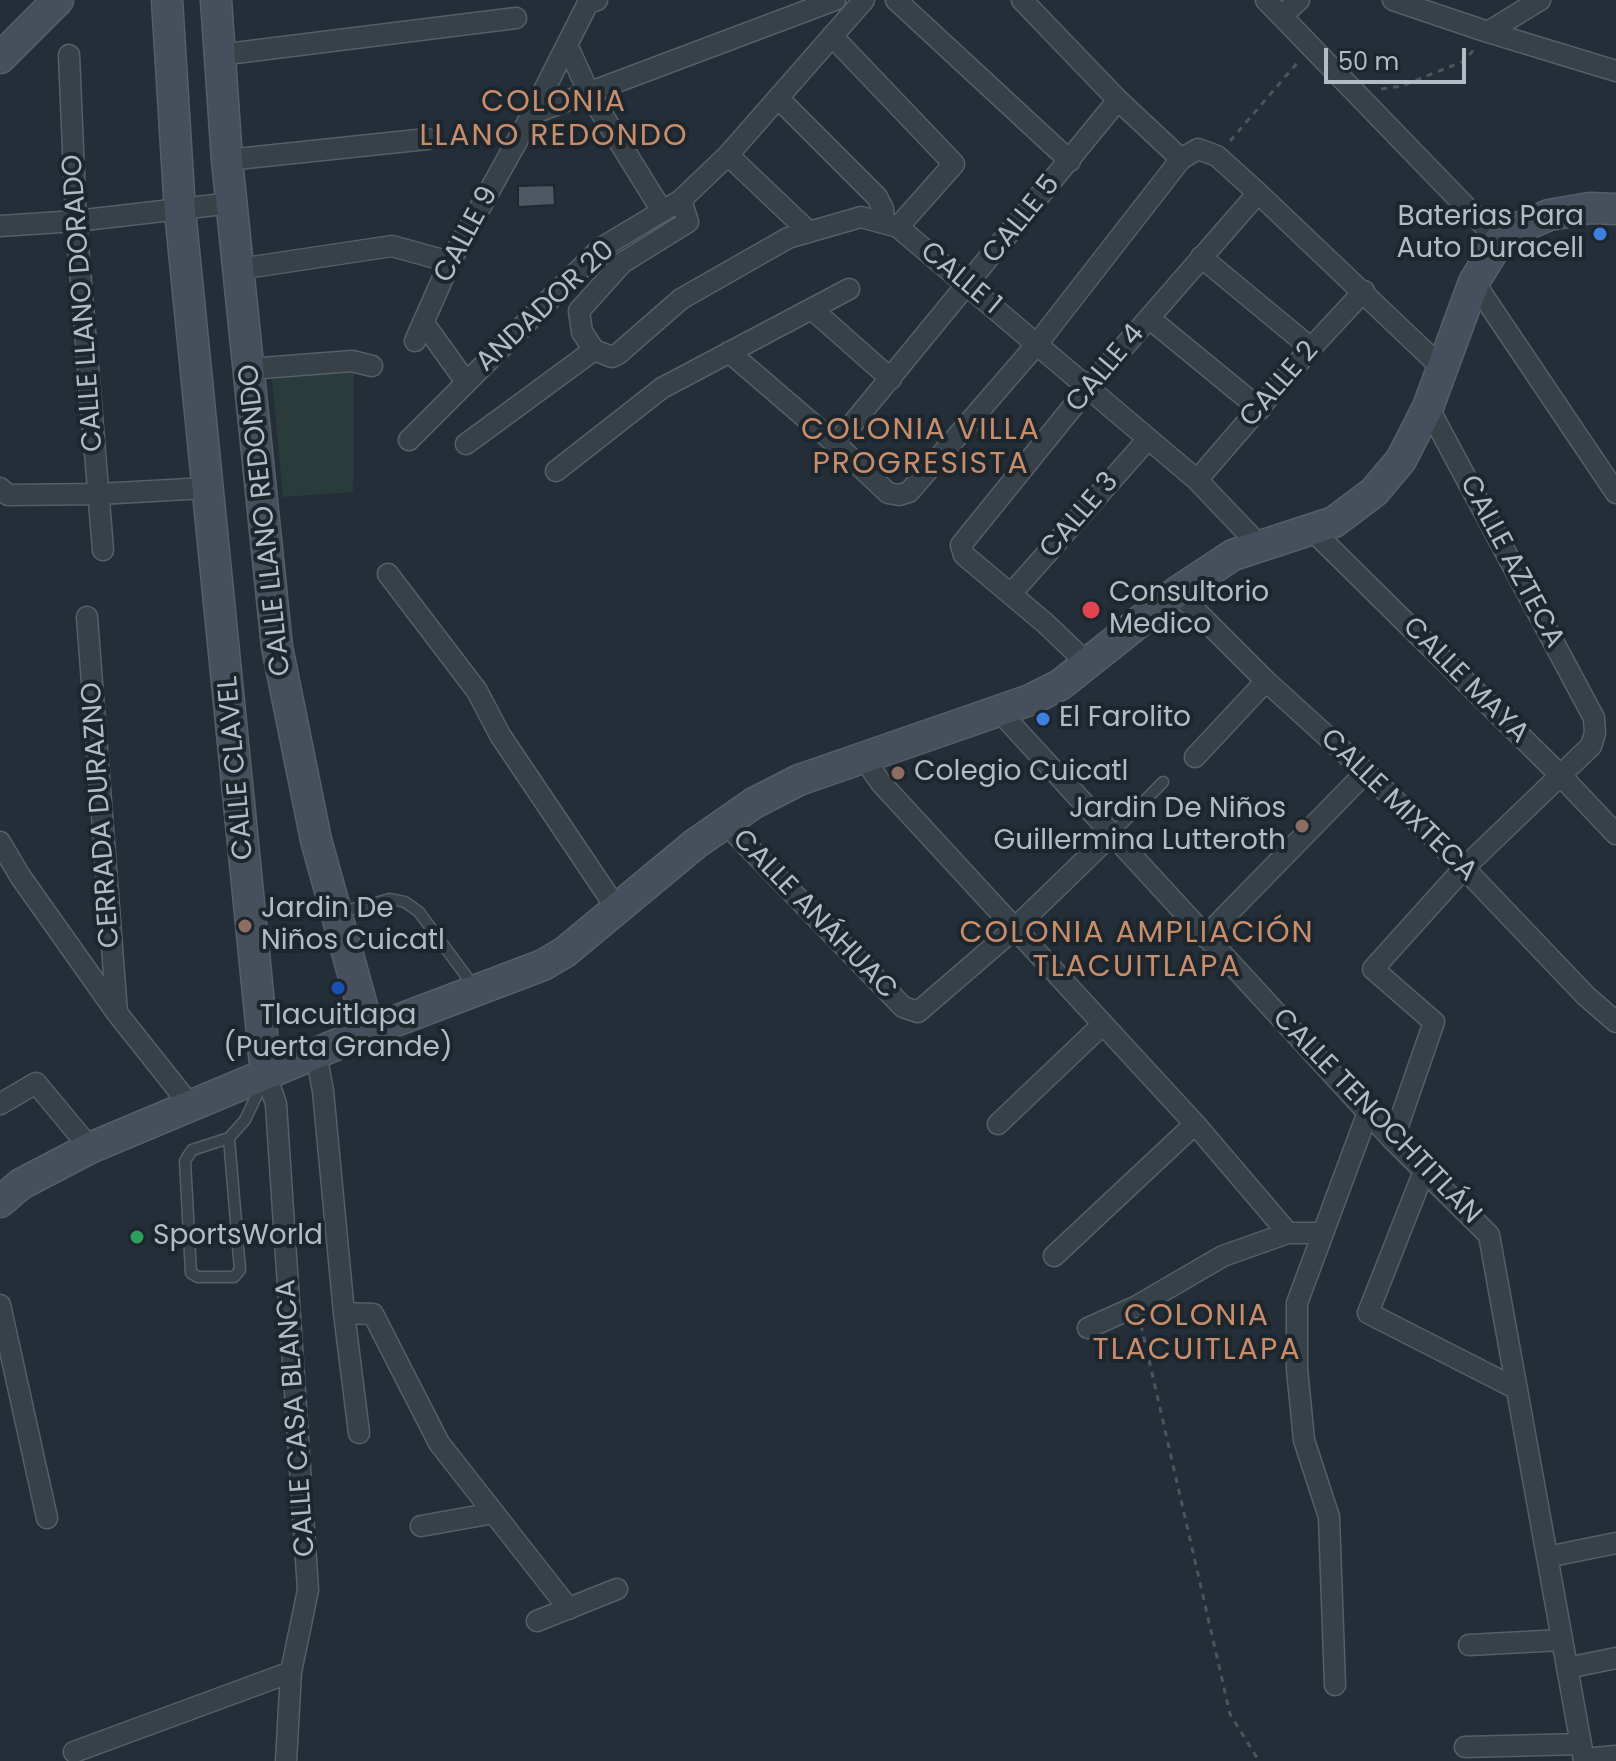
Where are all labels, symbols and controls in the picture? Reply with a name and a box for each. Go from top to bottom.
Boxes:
scale bar [1328,32,1470,82]
text: 50 m [1338,45,1399,78]
district label: COLONIA LLANO REDONDO [419,85,689,156]
street label: CALLE LLANO DORADO [57,153,111,453]
street label: CALLE 5 [976,169,1068,271]
street label: CALLE 9 [428,181,506,289]
place label: Baterias Para Auto Duracell [1396,201,1584,267]
marker: Baterias Para Auto Duracell [1591,225,1609,243]
street label: ANDADOR 20 [470,234,622,380]
street label: CALLE 1 [913,235,1007,323]
street label: CALLE 4 [1060,318,1152,420]
street label: CALLE 2 [1234,335,1326,435]
street label: CALLE LLANO REDONDO [233,362,299,678]
district label: COLONIA VILLA PROGRESISTA [801,413,1041,484]
street label: CALLE 3 [1034,466,1126,566]
street label: CALLE AZTECA [1451,470,1571,654]
place label: Consultorio Medico [1109,577,1269,643]
marker: Consultorio Medico [1080,599,1102,621]
street label: CALLE MAYA [1395,611,1535,751]
street label: CALLE CLAVEL [212,675,262,861]
street label: CERRADA DURAZNO [76,681,128,949]
place label: El Farolito [1059,702,1191,736]
marker: El Farolito [1034,710,1052,728]
street label: CALLE MIXTECA [1313,723,1483,889]
place label: Colegio Cuicatl [914,756,1128,790]
marker: Colegio Cuicatl [889,764,907,782]
place label: Jardin De Niños Guillermina Lutteroth [994,793,1286,859]
marker: Jardin De Niños Guillermina Lutteroth [1293,817,1311,835]
street label: CALLE ANÁHUAC [725,823,903,1007]
place label: Jardin De Niños Cuicatl [261,893,445,959]
district label: COLONIA AMPLIACIÓN TLACUITLAPA [959,916,1315,986]
marker: Jardin De Niños Cuicatl [236,917,254,935]
marker: Tlacuitlapa (Puerta Grande) [329,979,347,997]
place label: Tlacuitlapa (Puerta Grande) [223,1000,453,1066]
street label: CALLE TENOCHTITLÁN [1264,1002,1488,1232]
place label: SportsWorld [153,1220,323,1254]
marker: SportsWorld [128,1228,146,1246]
street label: CALLE CASA BLANCA [271,1278,323,1558]
district label: COLONIA TLACUITLAPA [1092,1299,1302,1370]

